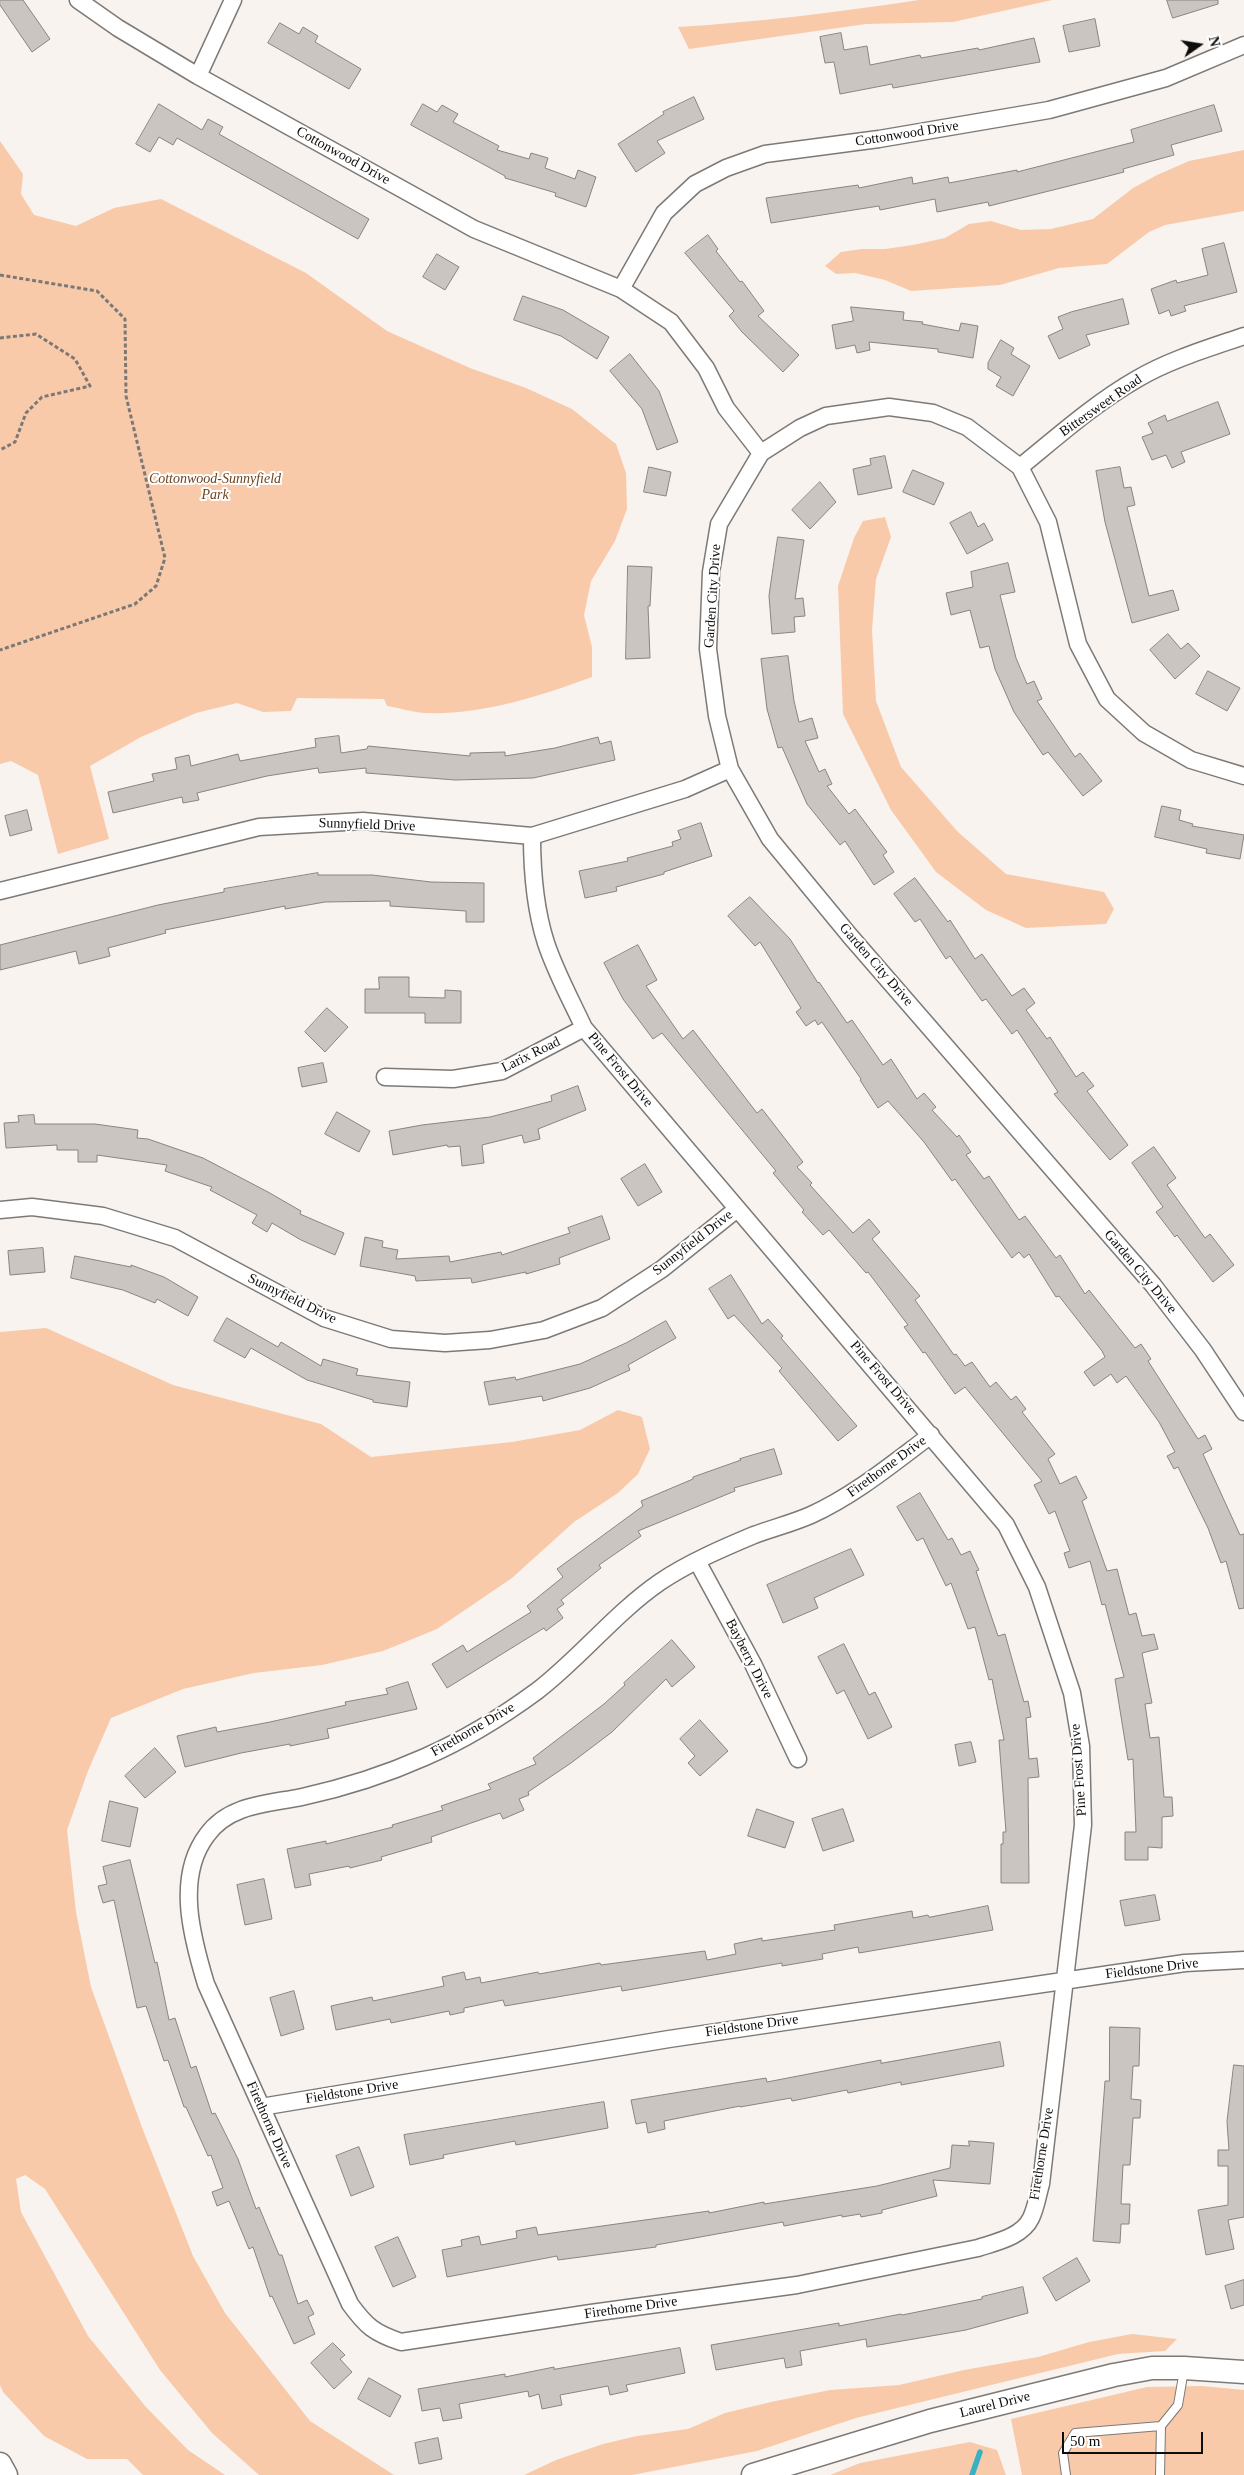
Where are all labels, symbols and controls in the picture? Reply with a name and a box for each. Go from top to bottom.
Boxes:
north arrow [1174,20,1224,70]
text: N [1206,35,1223,48]
street label: Cottonwood Drive [854,118,960,150]
street label: Cottonwood Drive [293,123,393,189]
street label: Bittersweet Road [1057,371,1145,441]
park label: Cottonwood-Sunnyfield Park [149,471,281,504]
street label: Garden City Drive [701,543,725,649]
street label: Sunnyfield Drive [318,815,416,835]
street label: Garden City Drive [835,920,917,1010]
street label: Pine Frost Drive [584,1029,656,1111]
street label: Larix Road [499,1034,563,1076]
street label: Sunnyfield Drive [650,1207,736,1279]
street label: Garden City Drive [1100,1227,1180,1317]
street label: Sunnyfield Drive [245,1270,339,1328]
street label: Pine Frost Drive [846,1338,920,1418]
street label: Firethorne Drive [844,1433,930,1501]
street label: Bayberry Drive [722,1616,776,1702]
street label: Firethorne Drive [428,1699,518,1761]
street label: Pine Frost Drive [1067,1723,1091,1817]
street label: Fieldstone Drive [1104,1955,1200,1983]
street label: Fieldstone Drive [704,2011,800,2041]
street label: Fieldstone Drive [304,2076,400,2108]
street label: Firethorne Drive [242,2079,296,2171]
street label: Firethorne Drive [1026,2106,1058,2202]
street label: Firethorne Drive [583,2293,679,2323]
street label: Laurel Drive [958,2388,1032,2422]
scale bar [1064,2422,1205,2454]
text: 50 m [1070,2433,1100,2449]

